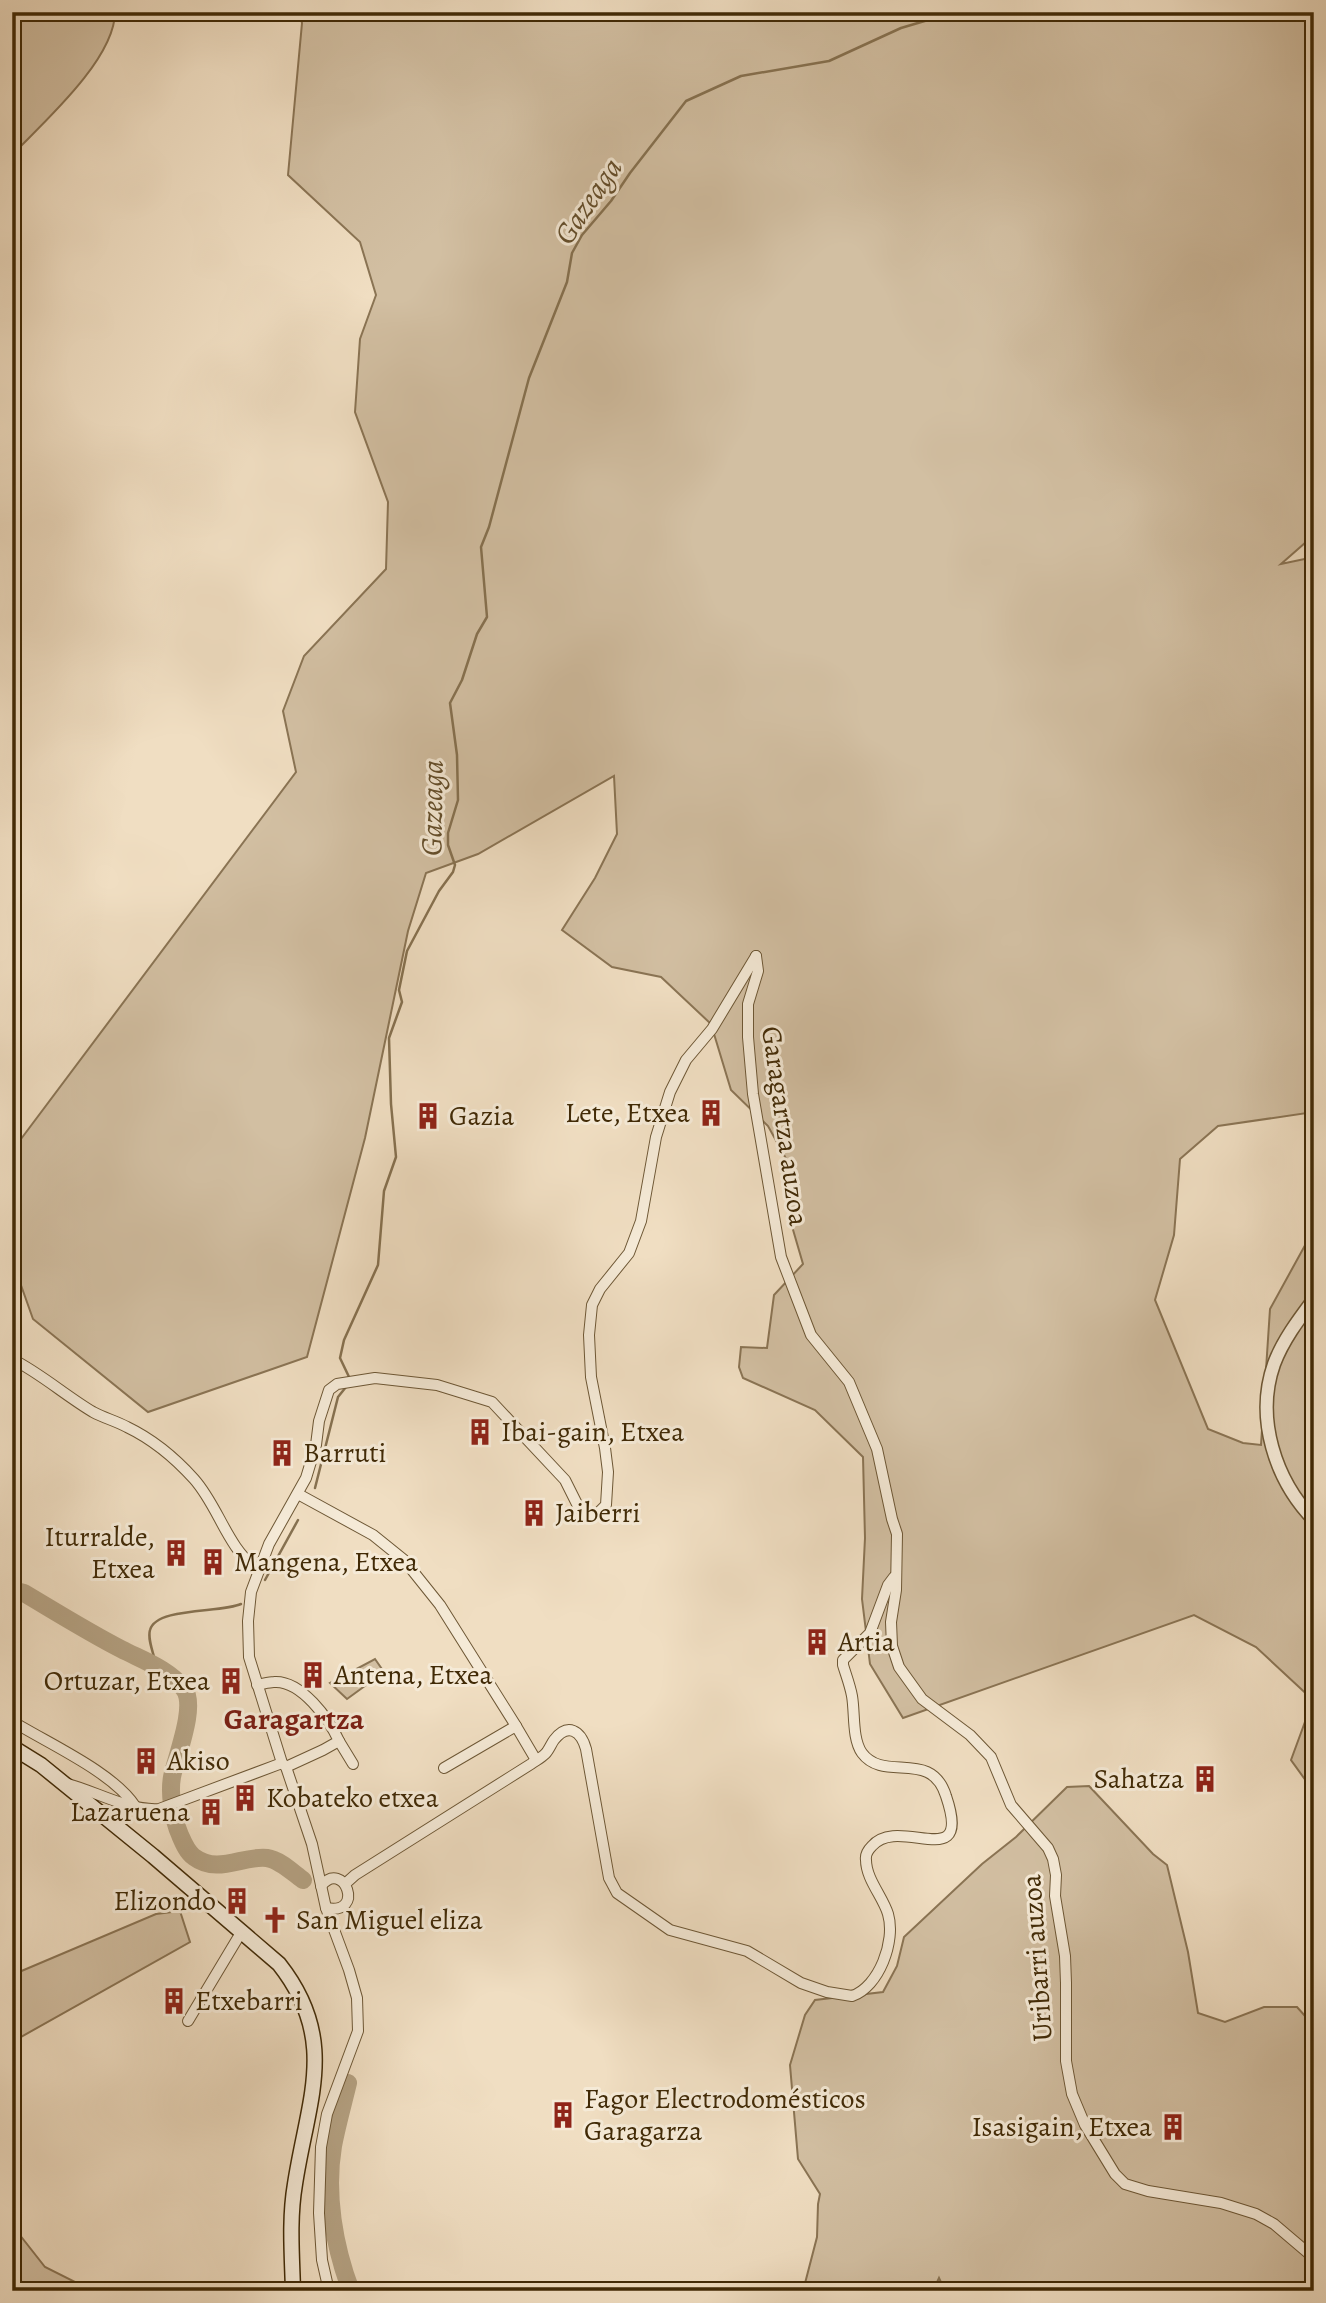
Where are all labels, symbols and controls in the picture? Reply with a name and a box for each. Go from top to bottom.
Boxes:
water label: Gazeaga [545,150,632,252]
water label: Gazeaga [411,759,453,856]
street label: Garagartza auzoa [752,1024,818,1228]
place label: Lete, Etxea [565,1094,690,1132]
place label: Gazia [449,1097,514,1135]
building icon: Lete, Etxea [696,1098,726,1128]
building icon: Gazia [413,1101,443,1131]
place label: Ibai-gain, Etxea [501,1413,684,1451]
building icon: Ibai-gain, Etxea [465,1417,495,1447]
place label: Barruti [303,1434,387,1472]
building icon: Barruti [267,1438,297,1468]
place label: Jaiberri [555,1494,640,1532]
building icon: Jaiberri [519,1498,549,1528]
place label: Iturralde, Etxea [44,1518,155,1588]
building icon: Iturralde, Etxea [161,1538,191,1568]
place label: Mangena, Etxea [234,1543,418,1581]
building icon: Mangena, Etxea [198,1547,228,1577]
place label: Artia [837,1623,895,1661]
building icon: Artia [802,1627,832,1657]
place label: Antena, Etxea [333,1656,493,1694]
building icon: Antena, Etxea [298,1660,328,1690]
place label: Ortuzar, Etxea [44,1662,210,1700]
building icon: Ortuzar, Etxea [216,1666,246,1696]
district label: Garagartza [224,1699,365,1739]
place label: Akiso [166,1742,230,1780]
building icon: Akiso [131,1746,161,1776]
place label: Sahatza [1094,1760,1184,1798]
building icon: Sahatza [1190,1764,1220,1794]
place label: Kobateko etxea [266,1779,439,1817]
building icon: Kobateko etxea [230,1783,260,1813]
place label: Lazaruena [70,1793,190,1831]
building icon: Lazaruena [196,1797,226,1827]
street label: Uribarri auzoa [1012,1873,1062,2043]
place label: Elizondo [114,1882,216,1920]
building icon: Elizondo [222,1886,252,1916]
place label: San Miguel eliza [296,1901,483,1939]
church icon: San Miguel eliza [260,1905,290,1935]
place label: Etxebarri [195,1982,303,2020]
building icon: Etxebarri [159,1986,189,2016]
place label: Fagor Electrodomésticos Garagarza [584,2080,866,2150]
building icon: Fagor Electrodomésticos Garagarza [548,2100,578,2130]
place label: Isasigain, Etxea [972,2108,1152,2146]
building icon: Isasigain, Etxea [1158,2112,1188,2142]

